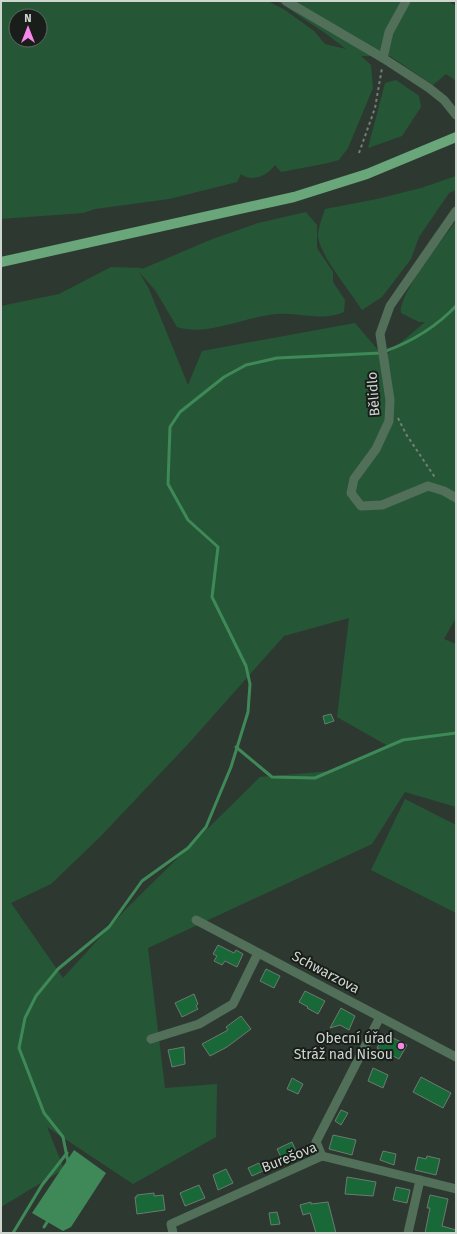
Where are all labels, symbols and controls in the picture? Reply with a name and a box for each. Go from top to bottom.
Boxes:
north arrow [8,8,48,48]
text: N [24,12,32,25]
street label: Bělidlo [363,371,384,417]
street label: Schwarzova [289,948,362,997]
place label: Obecní úřad Stráž nad Nisou [294,1030,393,1063]
marker: Obecní úřad Stráž nad Nisou [396,1041,406,1051]
street label: Burešova [259,1139,319,1176]

